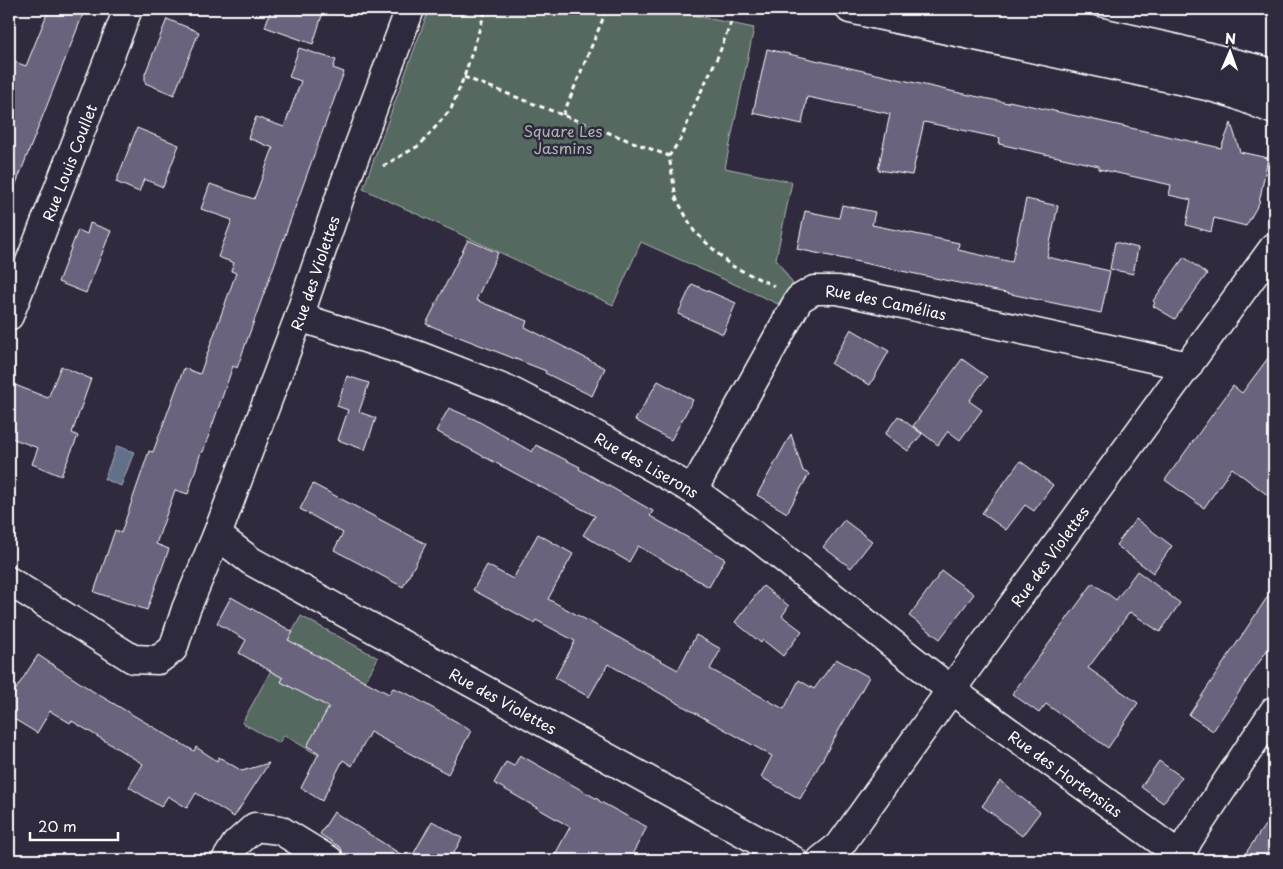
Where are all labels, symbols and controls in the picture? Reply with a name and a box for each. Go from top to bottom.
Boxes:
north arrow [1206,28,1256,78]
text: N [1225,28,1236,49]
street label: Rue Louis Coullet [36,100,102,224]
park label: Square Les Jasmins [524,119,602,159]
street label: Rue des Violettes [284,212,344,333]
street label: Rue des Camélias [825,278,949,325]
street label: Rue des Liserons [591,426,704,503]
street label: Rue des Violettes [1004,501,1093,611]
street label: Rue des Violettes [445,661,561,739]
street label: Rue des Hortensias [1004,724,1128,822]
scale bar [30,809,118,841]
text: 20 m [38,814,77,837]

